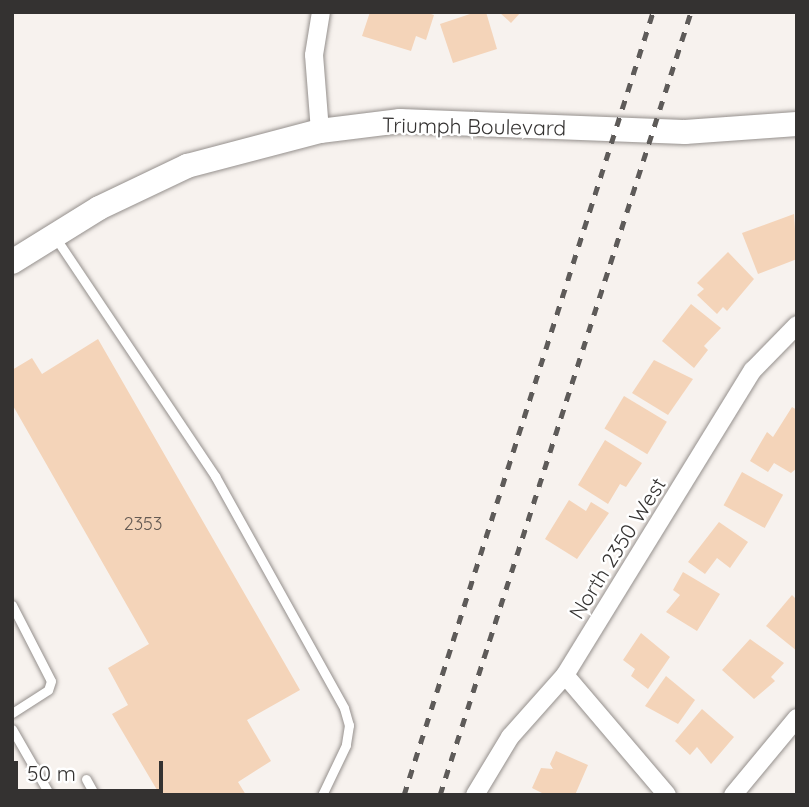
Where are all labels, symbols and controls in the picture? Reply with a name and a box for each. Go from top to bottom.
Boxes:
street label: Triumph Boulevard [382,112,566,140]
street label: North 2350 West [563,473,671,623]
house number: 2353 [124,513,162,535]
scale bar [18,748,166,792]
text: 50 m [27,760,76,786]

